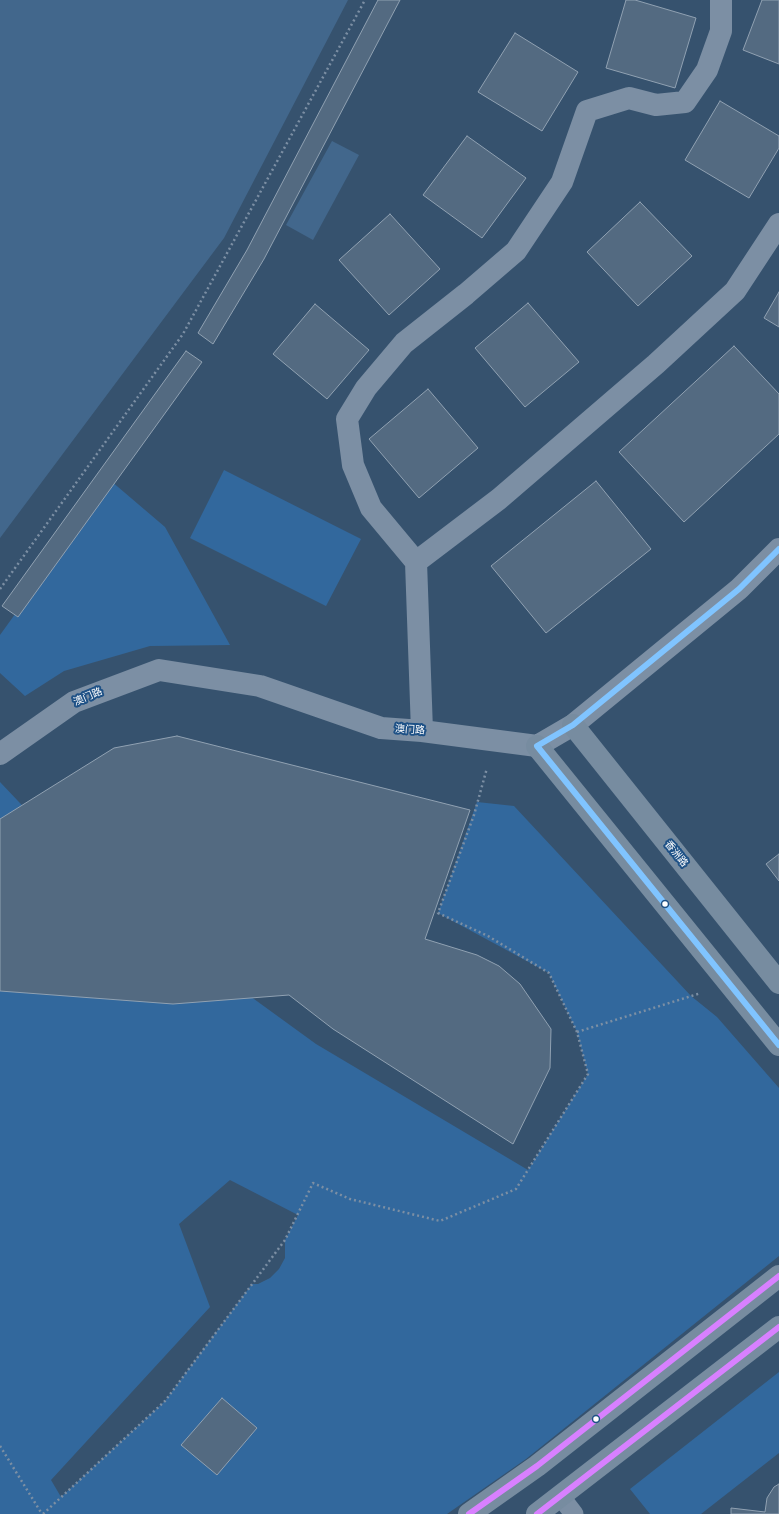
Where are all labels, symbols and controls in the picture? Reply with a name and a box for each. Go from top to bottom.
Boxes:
street label: 澳门路 [72,686,104,708]
street label: 澳门路 [395,723,425,737]
street label: 香洲路 [662,839,690,869]
unlabelled marker [660,899,670,909]
unlabelled marker [591,1414,601,1424]

